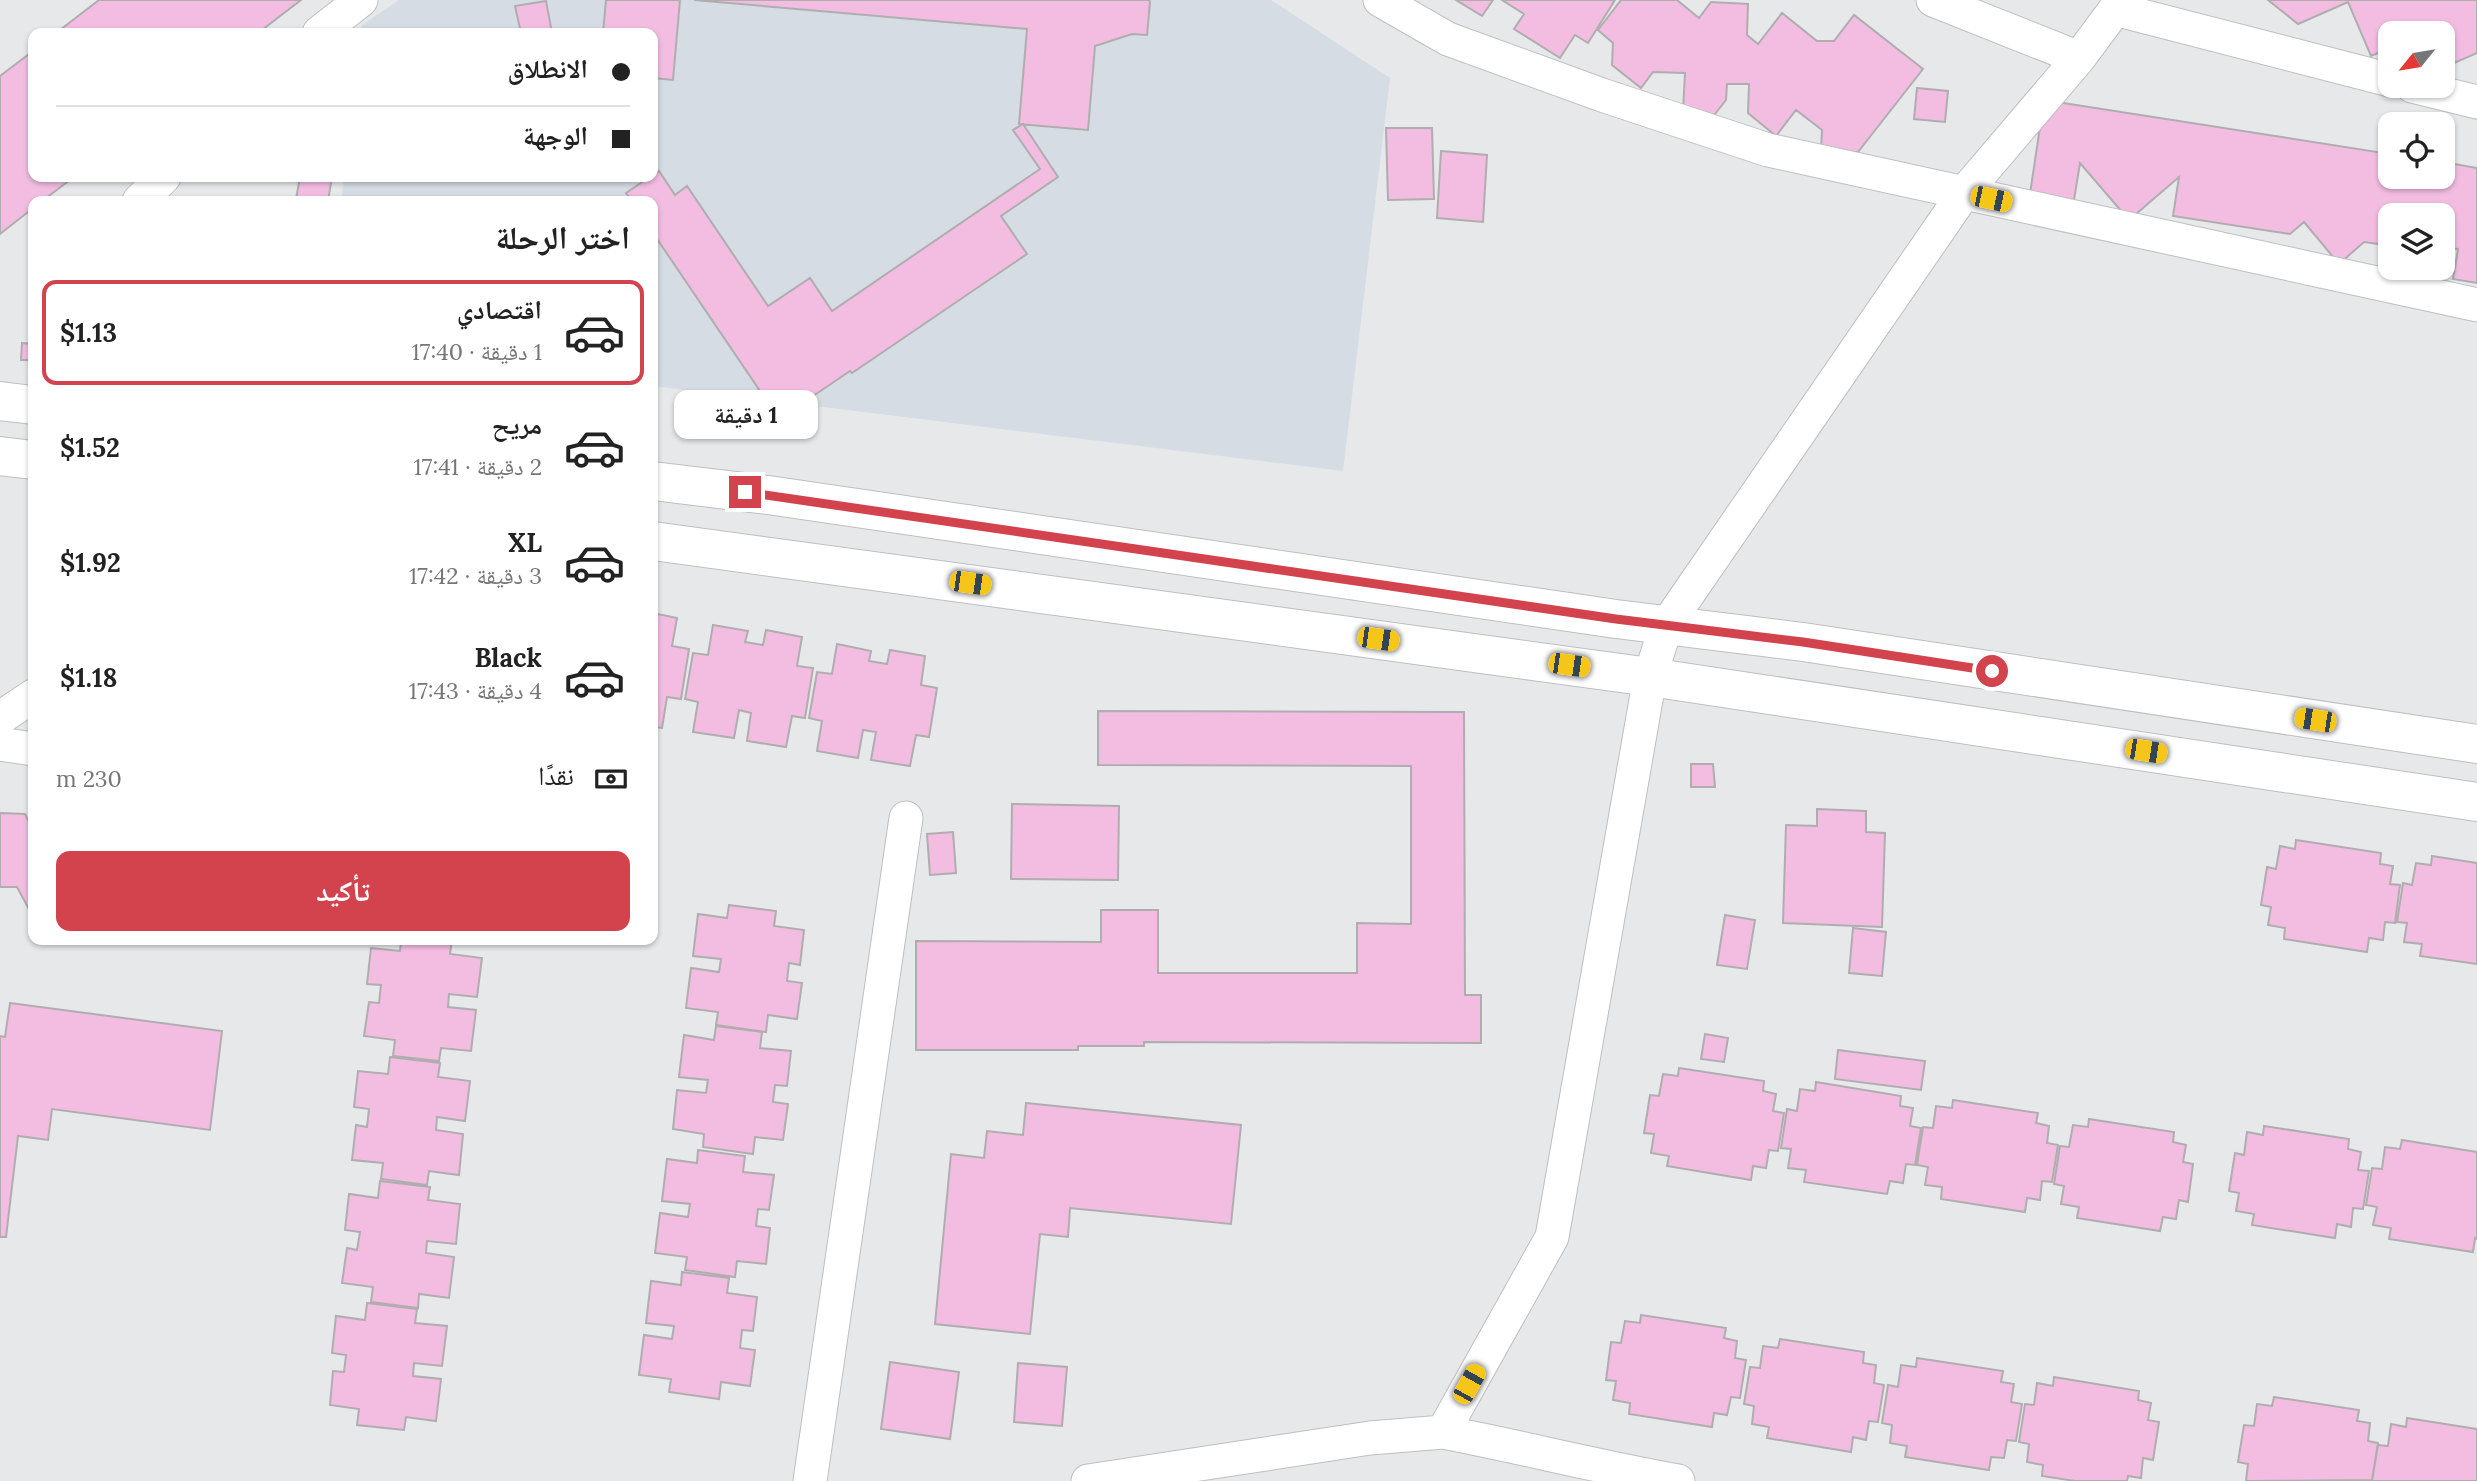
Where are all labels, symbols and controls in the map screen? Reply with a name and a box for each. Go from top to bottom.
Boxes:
north arrow [2378,21,2455,98]
map controls [2378,21,2455,280]
text: الانطلاق [508,52,588,85]
button: locate [2378,112,2455,189]
text: الوجهة [523,119,588,152]
car [1969,184,2014,214]
button: layers [2378,203,2455,280]
text: اختر الرحلة [495,217,630,258]
text: اقتصادي [457,293,542,326]
icon: car [563,301,626,364]
text: $1.13 [60,316,117,349]
text: 1 دقيقة · 17:40 [411,337,542,366]
callout: 1 دقيقة [673,391,817,440]
text: 1 دقيقة [714,400,778,429]
text: مريح [492,408,542,441]
icon: car [563,416,626,479]
text: $1.52 [60,431,120,464]
text: 2 دقيقة · 17:41 [413,452,542,481]
route end [729,476,761,508]
text: XL [508,526,542,559]
icon: car [563,531,626,594]
text: $1.92 [60,546,121,579]
text: 3 دقيقة · 17:42 [409,561,542,590]
car [948,570,993,596]
car [1356,626,1401,652]
text: Black [474,641,542,674]
icon: car [563,646,626,709]
car [1547,652,1592,678]
route start [1976,655,2008,687]
text: $1.18 [60,661,117,694]
text: 4 دقيقة · 17:43 [409,676,542,705]
car [2293,706,2338,734]
car [2124,737,2169,765]
text: نقدًا [538,759,574,792]
icon: cash [592,760,630,798]
text: 230 m [56,764,122,793]
button: تأكيد [56,851,630,931]
car [1450,1361,1489,1407]

